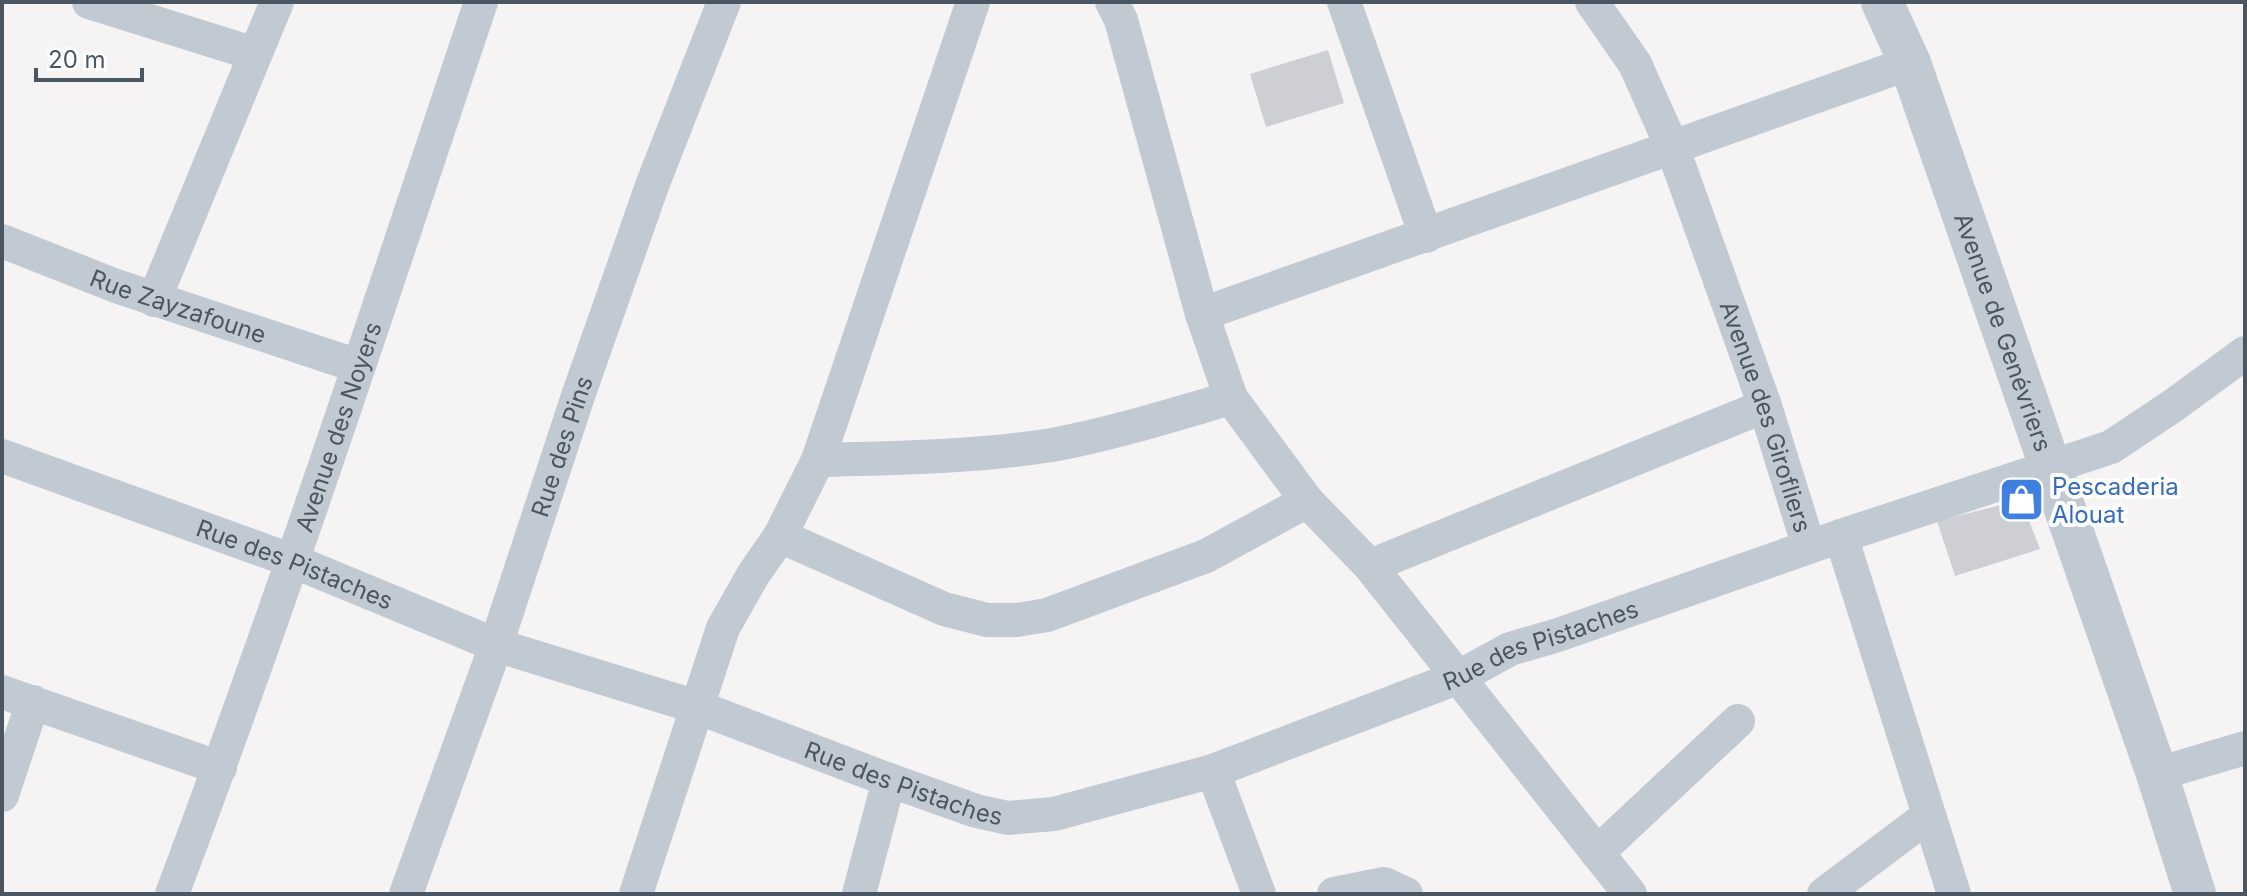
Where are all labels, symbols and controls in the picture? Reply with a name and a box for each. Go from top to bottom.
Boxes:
scale bar [36,32,142,82]
text: 20 m [48,45,106,74]
street label: Avenue de Genévriers [1949,209,2058,455]
street label: Rue Zayzafoune [86,263,270,349]
street label: Avenue des Girofliers [1714,297,1818,536]
street label: Avenue des Noyers [289,318,387,536]
street label: Rue des Pins [525,372,598,520]
place label: Pescaderia Alouat [2052,472,2179,529]
shop icon: Pescaderia Alouat [1997,476,2045,524]
street label: Rue des Pistaches [193,513,397,615]
street label: Rue des Pistaches [1439,594,1642,696]
street label: Rue des Pistaches [801,735,1006,831]

